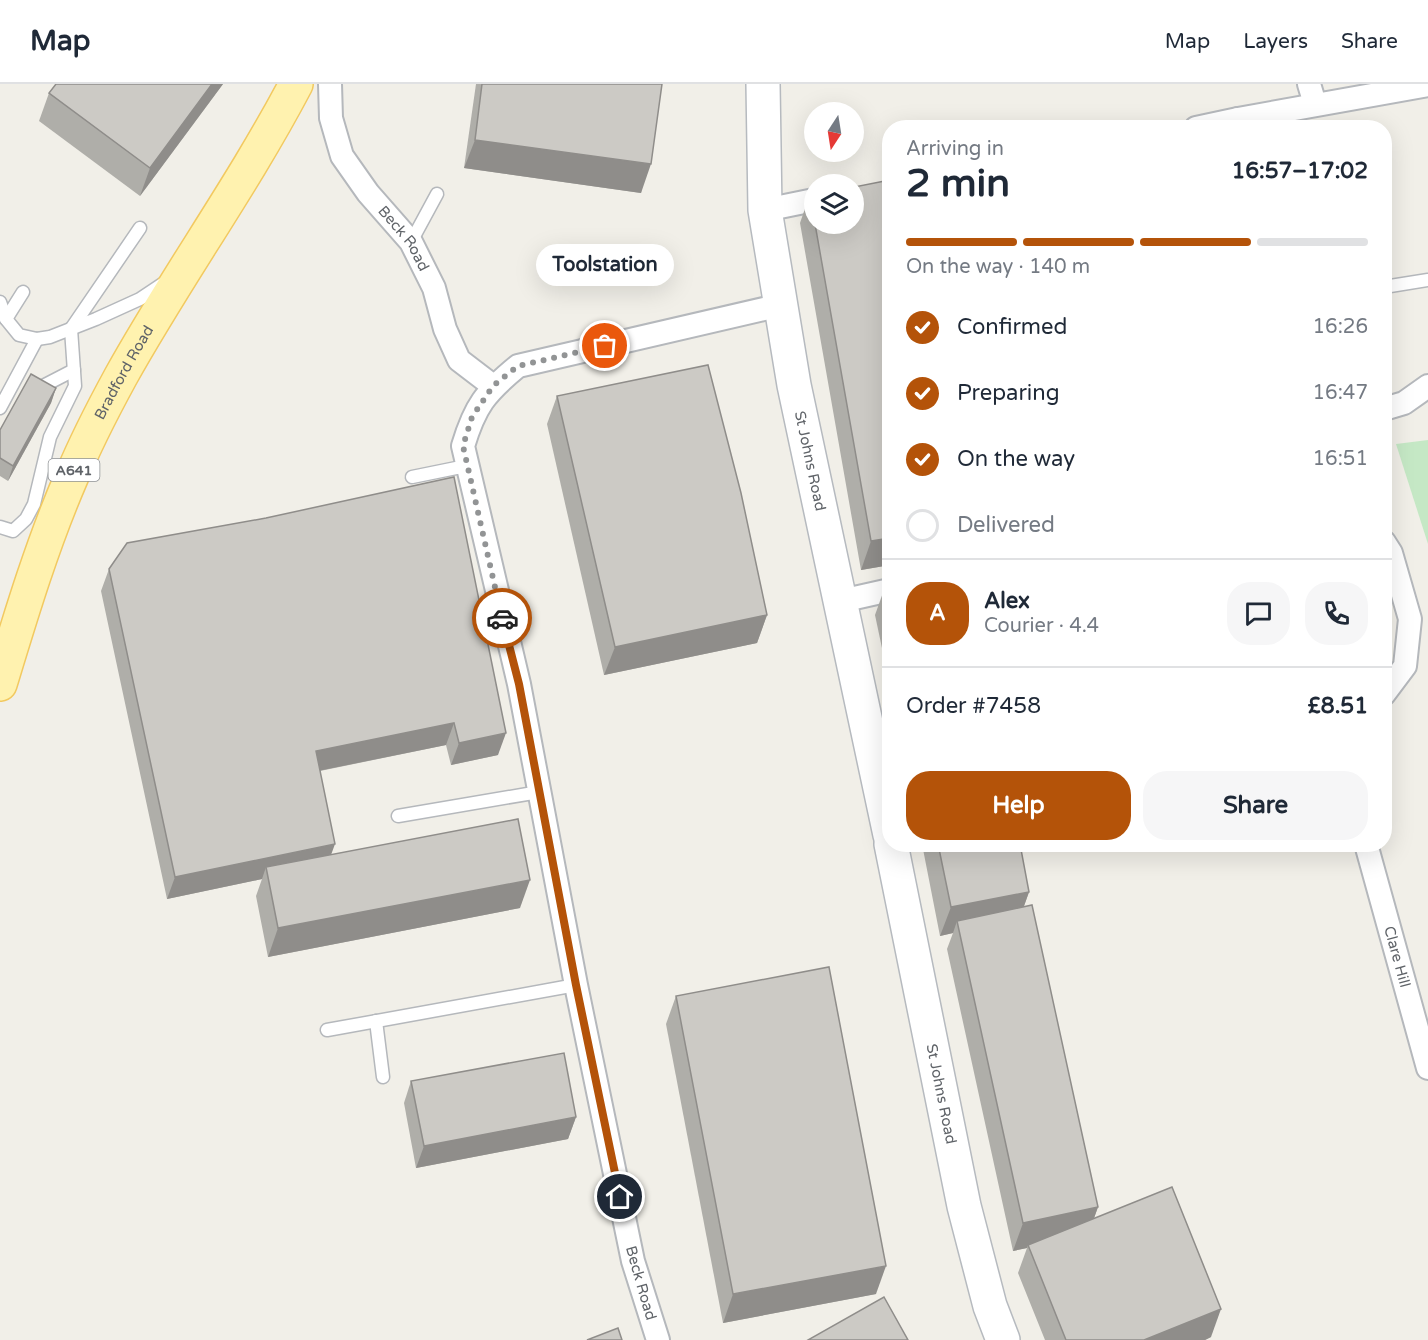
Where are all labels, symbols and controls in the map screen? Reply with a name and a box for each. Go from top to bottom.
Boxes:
text: Map [30,24,90,58]
text: Map [1165,29,1210,54]
text: Layers [1243,29,1308,54]
text: Share [1341,29,1398,54]
north arrow [804,102,864,162]
map controls [804,102,864,234]
text: Arriving in [906,137,1004,161]
text: 16:57–17:02 [1231,158,1368,184]
text: 2 min [906,160,1010,207]
button: layers [804,174,864,234]
street label: Beck Road [374,202,433,274]
callout: Toolstation [536,244,674,286]
text: Toolstation [552,253,658,277]
text: On the way · 140 m [906,255,1090,279]
icon: check [906,311,939,344]
text: Confirmed [957,314,1067,340]
text: 16:26 [1313,315,1368,339]
pin [579,320,630,371]
street label: Bradford Road [91,322,157,423]
icon: bag [588,329,621,362]
icon: check [906,377,939,410]
text: Preparing [957,380,1060,406]
text: 16:47 [1313,381,1368,405]
street label: St Johns Road [791,409,830,513]
icon: check [906,443,939,476]
text: On the way [957,446,1075,472]
text: 16:51 [1313,447,1368,471]
road number: A641 [48,459,100,481]
text: Delivered [957,512,1055,538]
button: chat [1227,582,1290,645]
button: phone [1305,582,1368,645]
courier [472,588,532,648]
text: Alex [984,588,1030,614]
text: A [929,600,946,626]
icon: car [486,602,519,635]
text: Courier · 4.4 [984,614,1099,638]
text: Order #7458 [906,693,1041,719]
text: £8.51 [1308,693,1368,719]
button: Help [906,771,1131,840]
button: Share [1143,771,1368,840]
street label: Clare Hill [1380,924,1414,990]
street label: St Johns Road [923,1042,960,1146]
pin [594,1171,645,1222]
icon: home [603,1180,636,1213]
street label: Beck Road [622,1244,660,1322]

